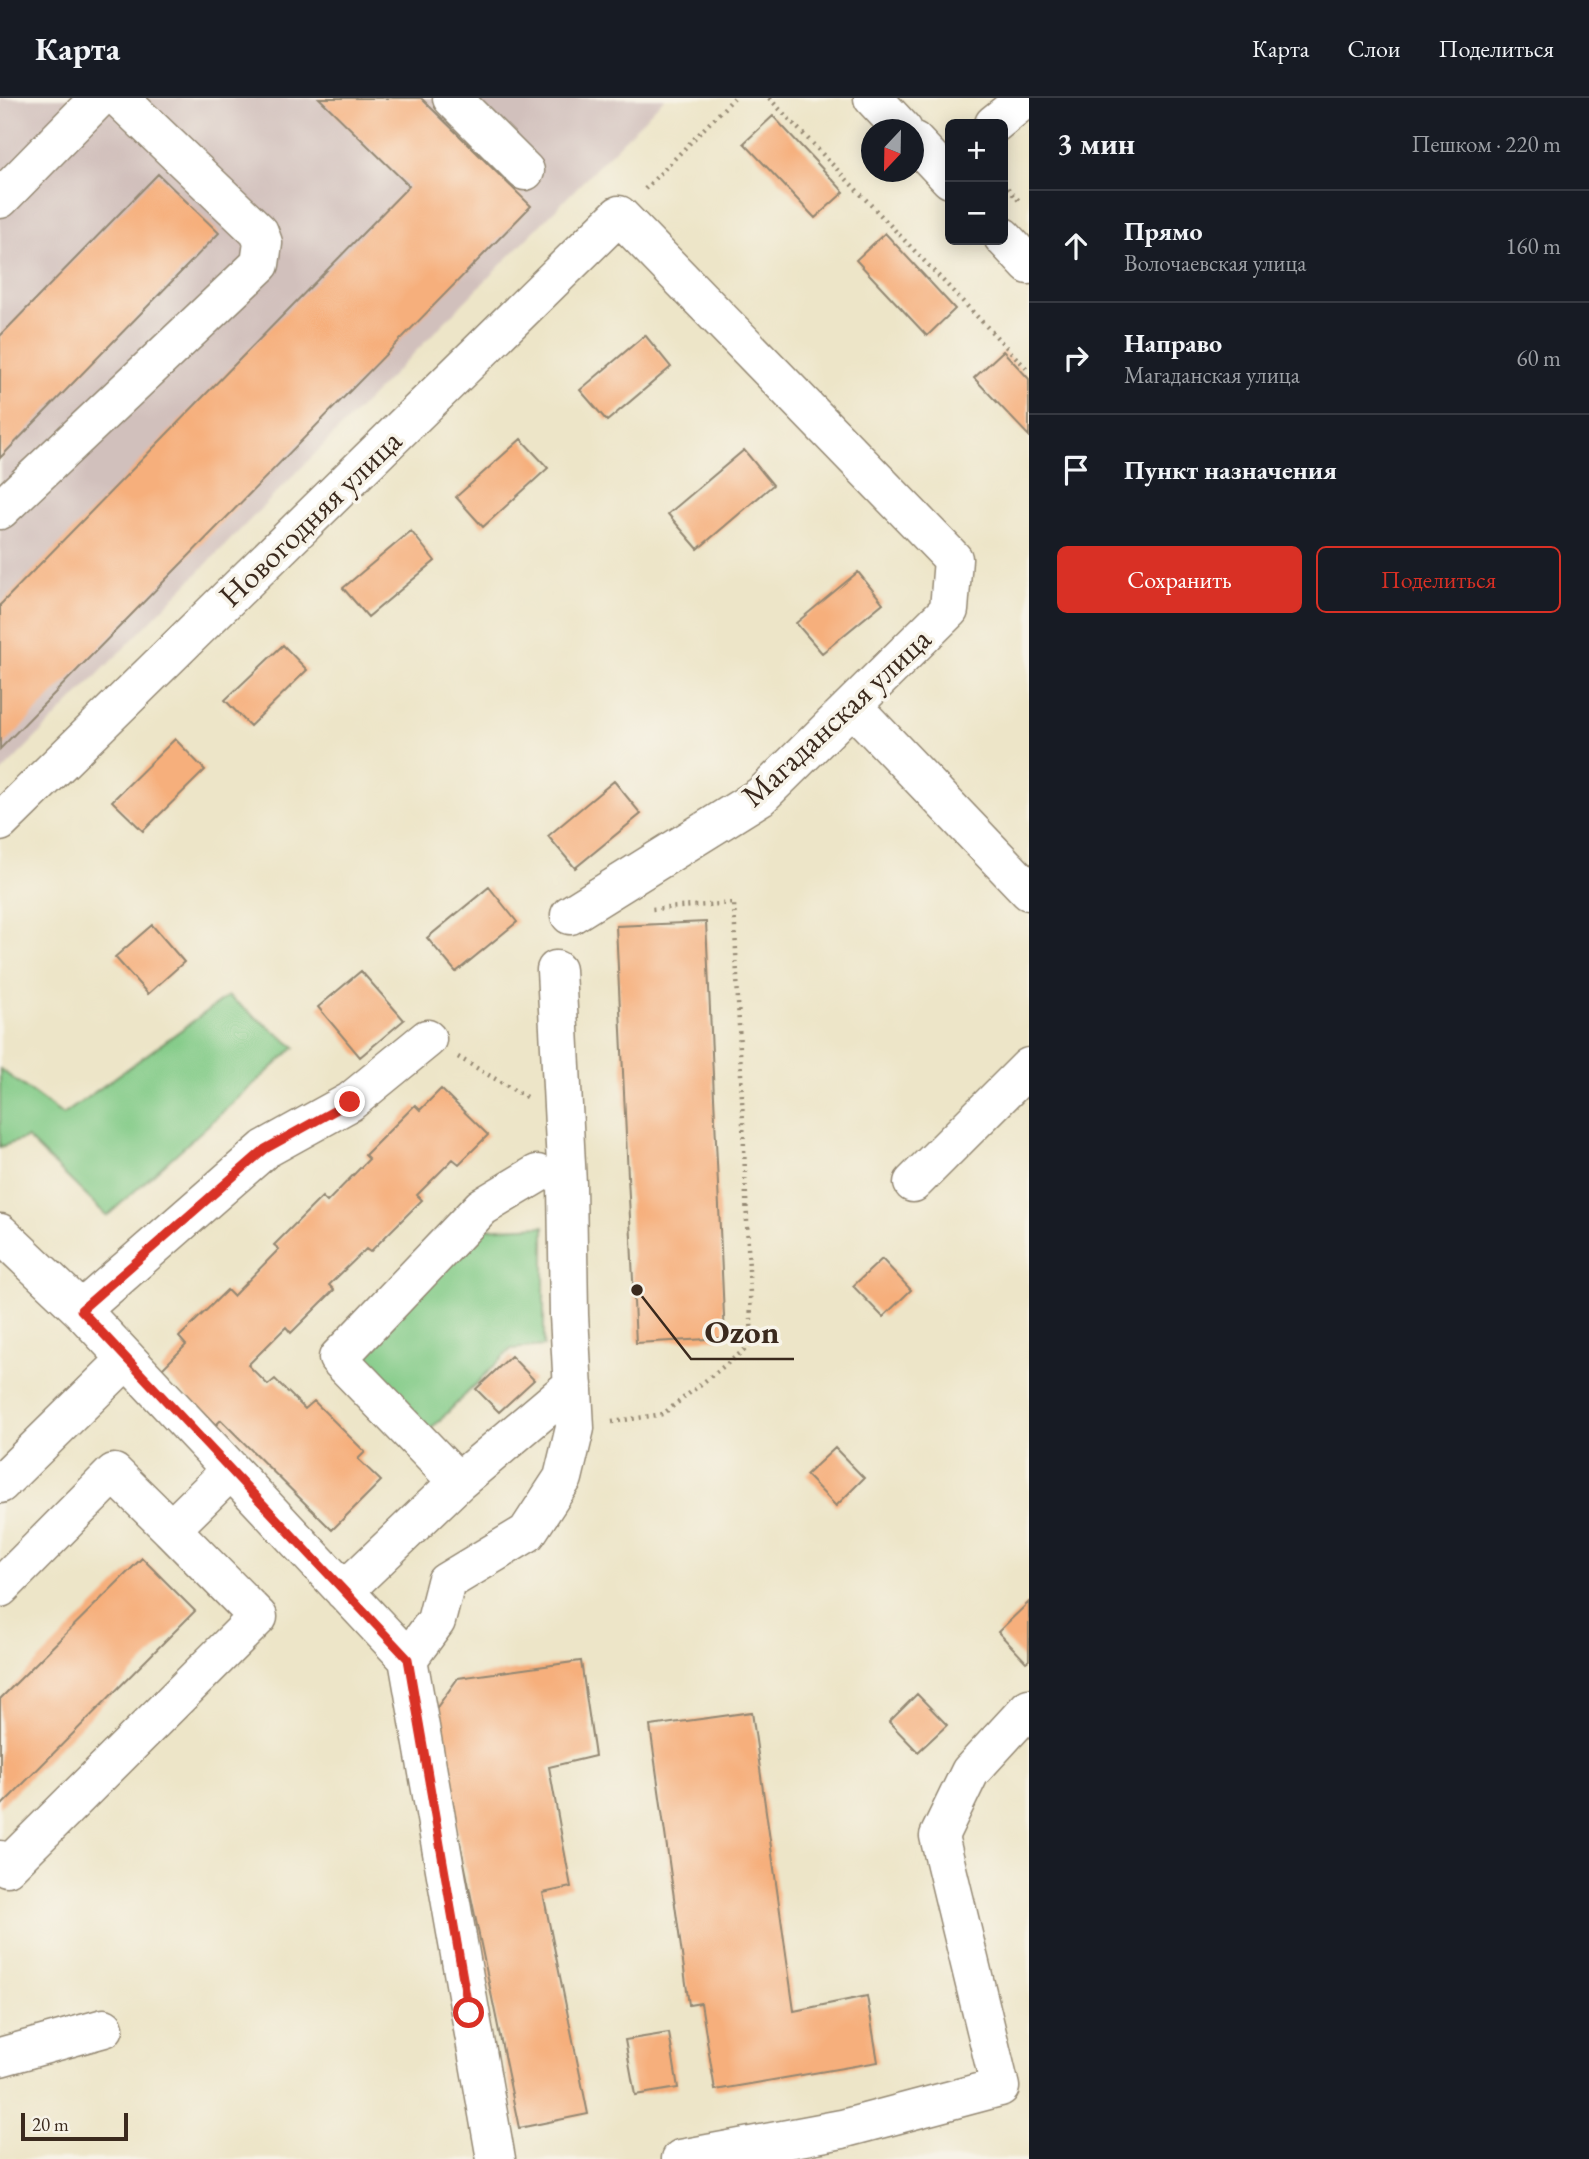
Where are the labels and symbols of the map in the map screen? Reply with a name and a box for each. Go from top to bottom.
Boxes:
north arrow [861,119,924,182]
street label: Новогодняя улица [210,420,411,616]
street label: Магаданская улица [732,618,940,816]
route end [334,1086,365,1117]
callout: Ozon [691,1305,794,1359]
text: Ozon [705,1310,780,1353]
route start [453,1997,484,2028]
scale bar [21,2110,128,2142]

